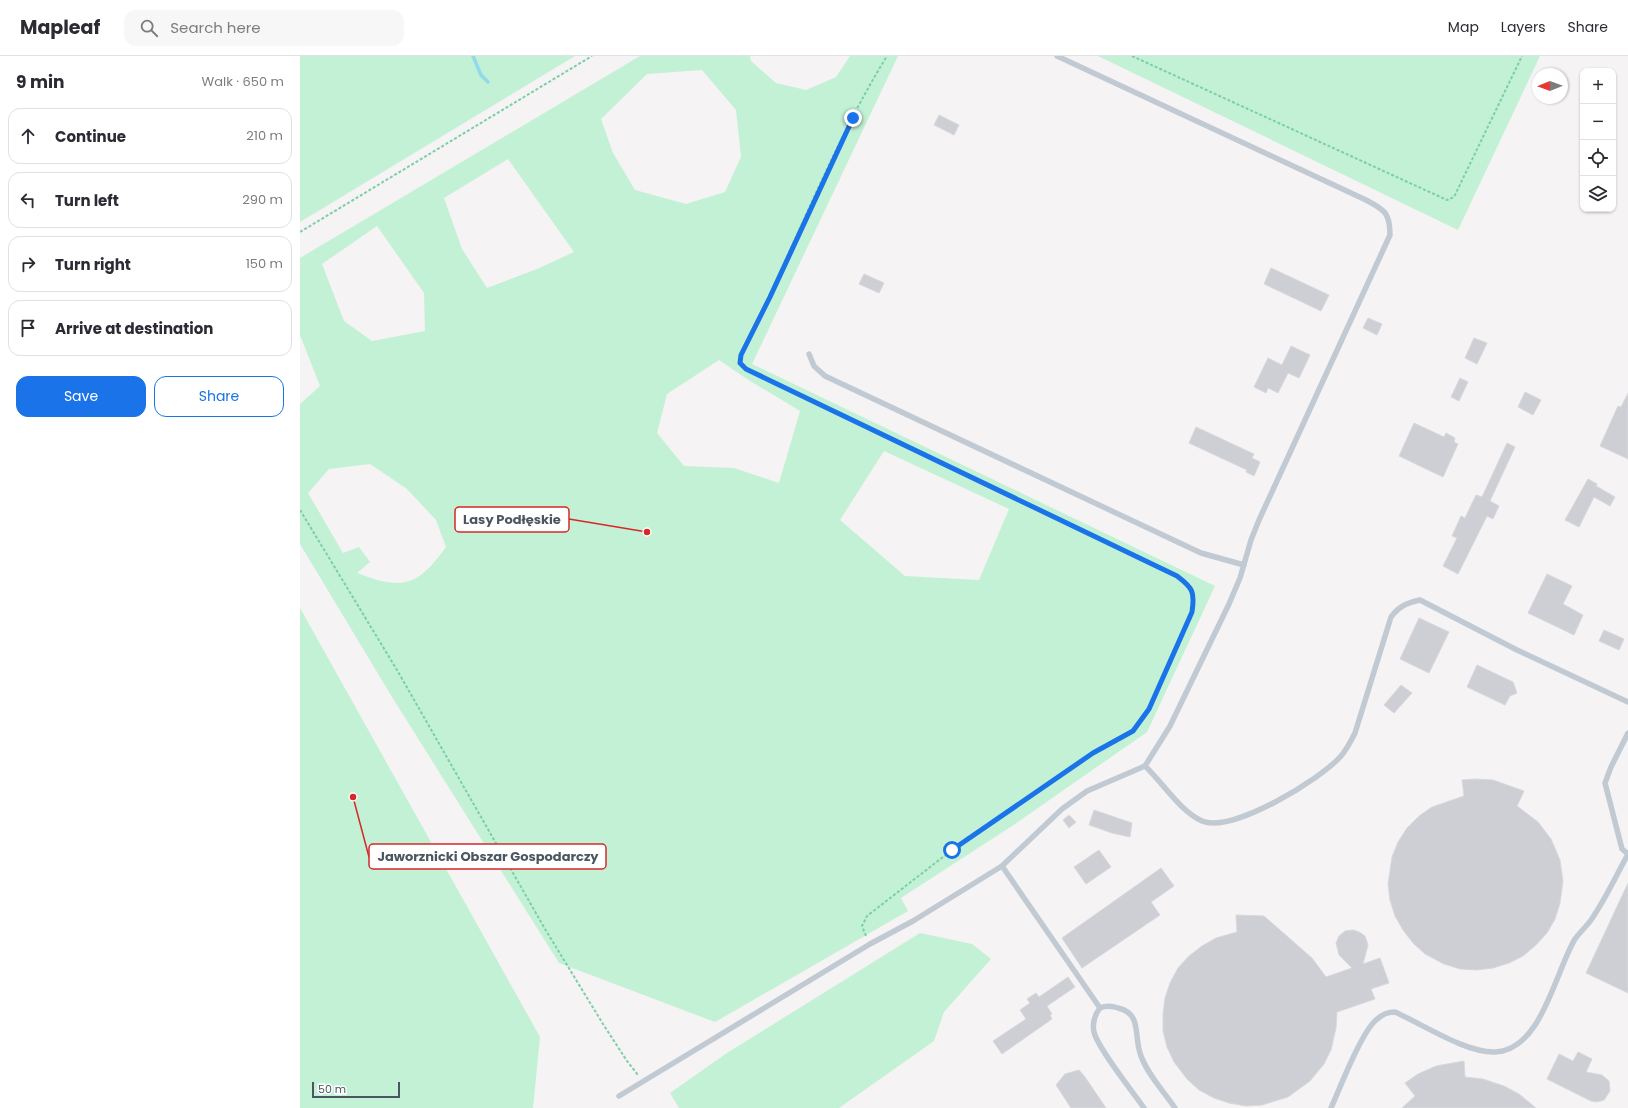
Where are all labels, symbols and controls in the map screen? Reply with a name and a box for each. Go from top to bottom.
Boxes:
search box [124,10,404,46]
text: Mapleaf [20,14,100,41]
icon: search [138,17,160,39]
text: Search here [170,17,261,38]
text: Map [1448,17,1479,37]
text: Layers [1501,17,1545,37]
text: Share [1567,17,1608,37]
north arrow [1532,68,1568,104]
map controls [1580,68,1616,212]
button: + [1580,68,1616,104]
text: 9 min [16,70,65,94]
text: Walk · 650 m [201,72,284,91]
button: − [1580,104,1616,140]
route end [844,109,862,127]
icon: ahead [17,125,39,147]
text: Continue [55,126,126,147]
text: 210 m [246,126,283,145]
button: locate [1580,140,1616,176]
button: layers [1580,176,1616,212]
icon: left [17,189,39,211]
text: Turn left [55,190,119,211]
text: 290 m [242,190,283,209]
icon: right [17,253,39,275]
text: Turn right [55,254,131,275]
text: 150 m [246,254,283,273]
icon: arrive [17,317,39,339]
text: Arrive at destination [55,318,213,339]
button: Save [16,376,146,417]
button: Share [154,376,284,417]
callout: Lasy Podłęskie [455,507,569,532]
text: Lasy Podłęskie [463,510,561,529]
route start [943,841,961,859]
callout: Jaworznicki Obszar Gospodarczy [369,844,606,869]
text: Jaworznicki Obszar Gospodarczy [377,847,599,866]
scale bar [312,1080,400,1099]
text: 50 m [318,1081,346,1097]

